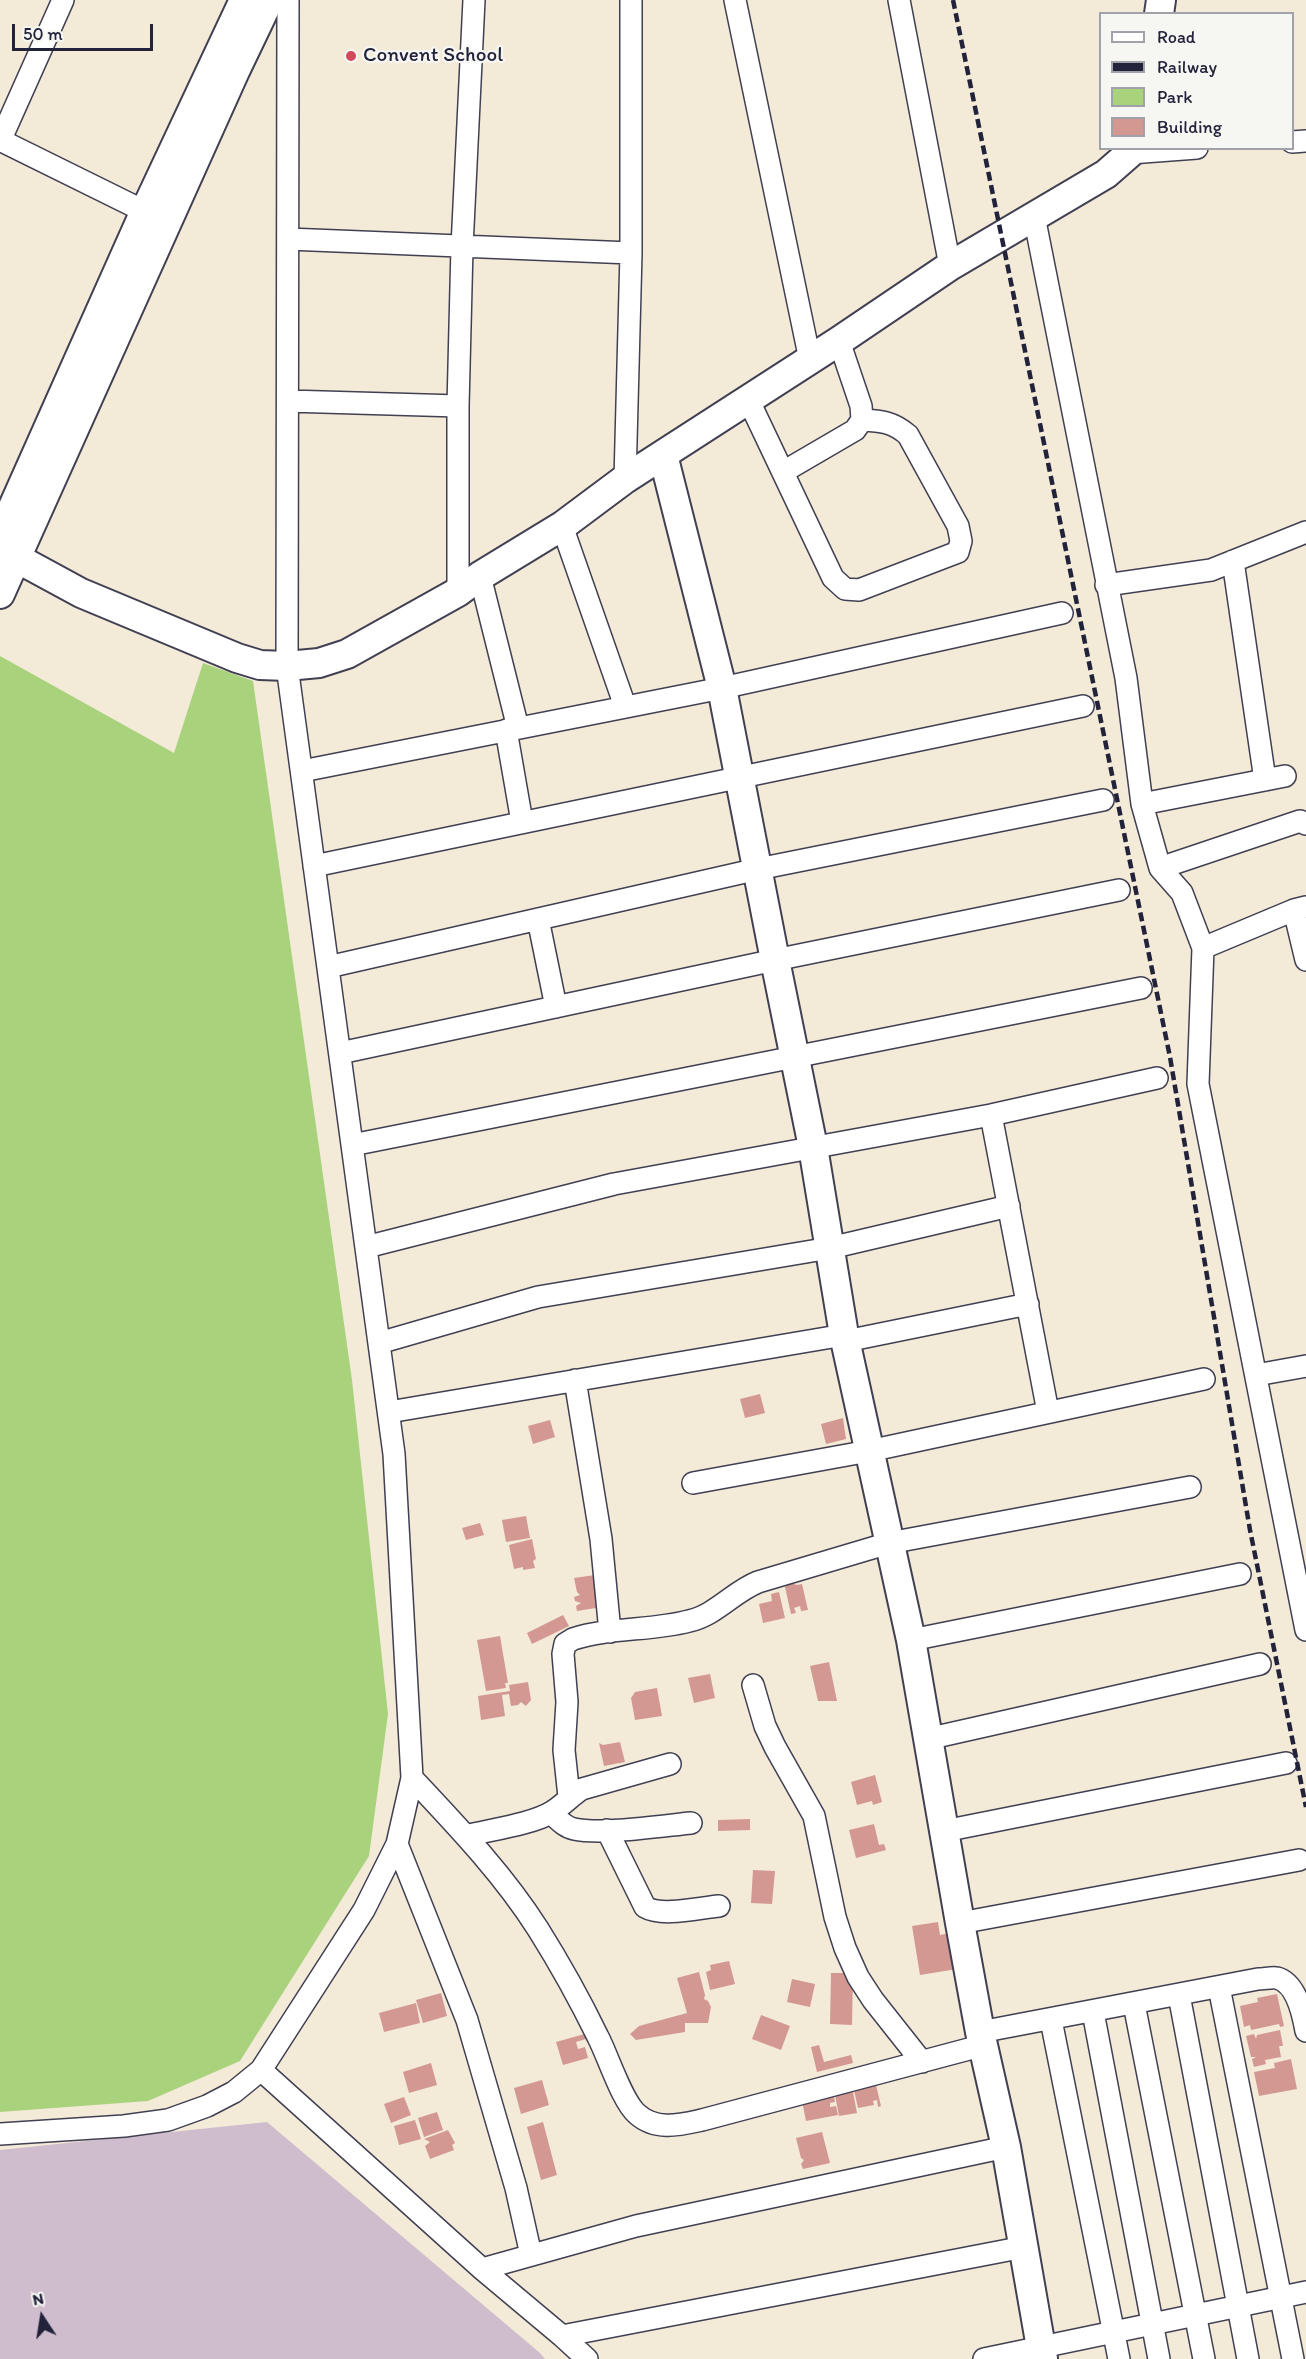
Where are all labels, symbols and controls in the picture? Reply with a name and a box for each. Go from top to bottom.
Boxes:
scale bar [15,12,156,50]
legend [1099,12,1294,150]
text: 50 m [23,23,63,45]
text: Road [1157,26,1196,48]
place label: Convent School [363,43,503,69]
marker: Convent School [344,49,358,63]
text: Railway [1157,56,1217,78]
text: Park [1157,86,1192,108]
text: Building [1157,116,1222,138]
north arrow [12,2287,72,2347]
text: N [31,2288,45,2309]

